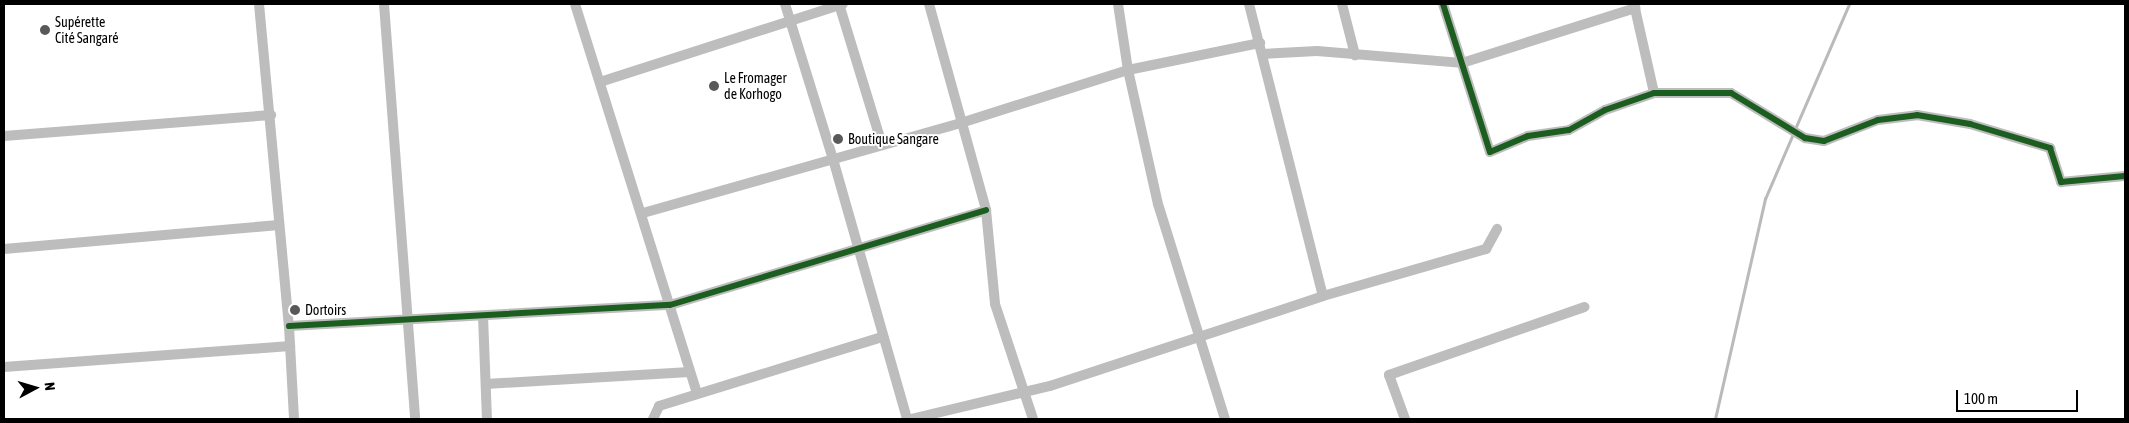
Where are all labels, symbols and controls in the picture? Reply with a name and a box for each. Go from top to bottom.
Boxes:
place label: Supérette Cité Sangaré [55,14,119,46]
marker: Supérette Cité Sangaré [39,24,51,36]
place label: Le Fromager de Korhogo [724,70,787,102]
marker: Le Fromager de Korhogo [708,80,720,92]
place label: Boutique Sangare [848,131,939,147]
marker: Boutique Sangare [832,133,844,145]
place label: Dortoirs [305,302,346,318]
marker: Dortoirs [289,304,301,316]
north arrow [10,363,60,413]
scale bar [1959,380,2082,412]
text: N [42,381,58,391]
text: 100 m [1964,390,1998,407]

